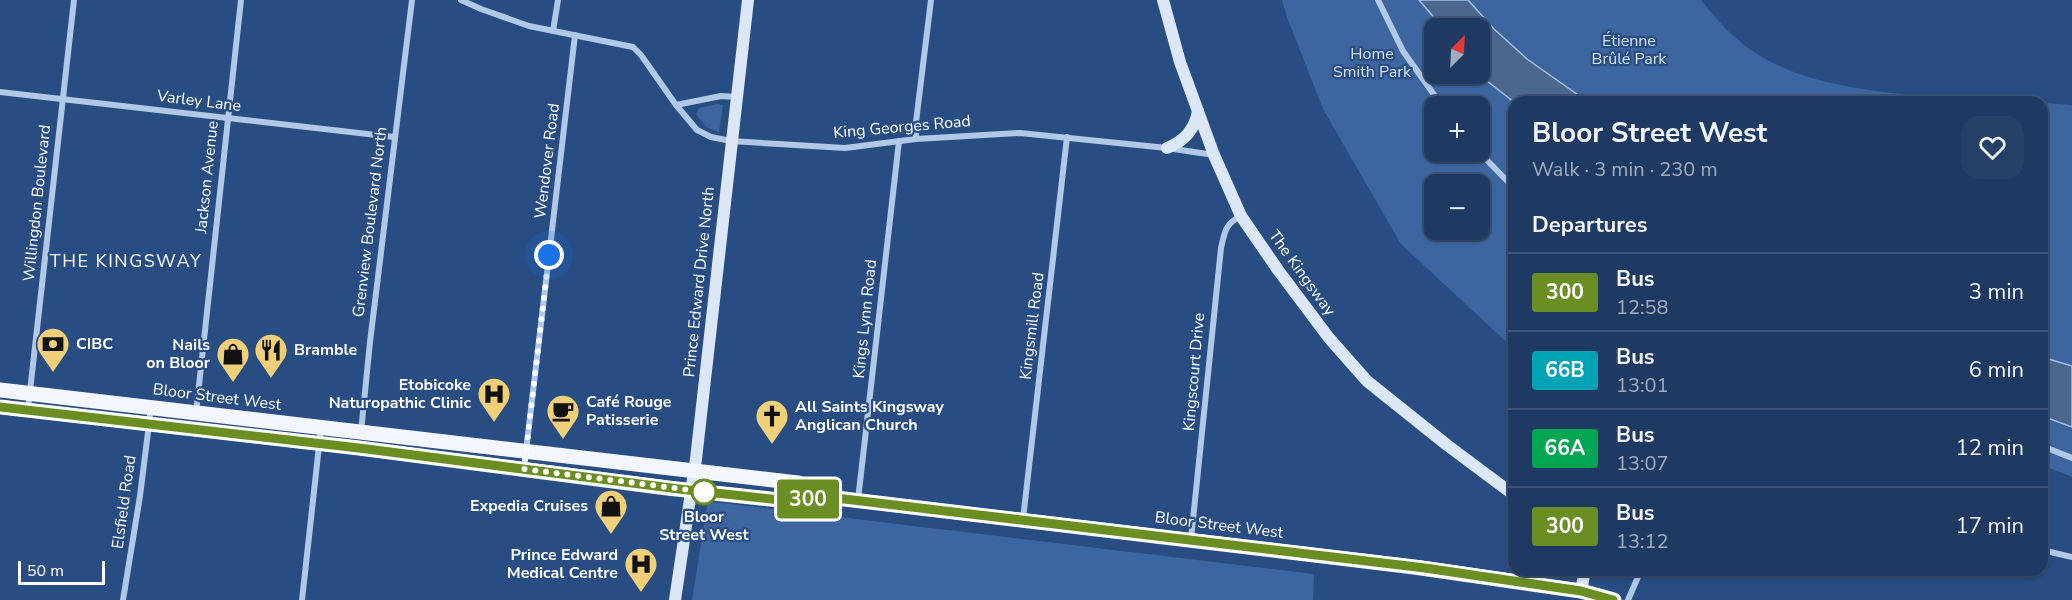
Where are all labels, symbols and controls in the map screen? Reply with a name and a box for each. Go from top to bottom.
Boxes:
north arrow [1424,18,1490,84]
map controls [1424,18,1490,240]
park label: Étienne Brûlé Park [1592,30,1667,70]
park label: Home Smith Park [1333,43,1412,83]
street label: Varley Lane [155,85,242,117]
button: + [1424,96,1490,162]
street label: Wendover Road [529,102,565,220]
street label: King Georges Road [832,110,972,144]
text: Bloor Street West [1532,114,1767,152]
button: heart [1961,116,2024,179]
street label: Jackson Avenue [190,120,224,235]
street label: Willingdon Boulevard [18,123,56,283]
street label: Grenview Boulevard North [347,126,393,318]
text: Walk · 3 min · 230 m [1532,156,1718,183]
button: − [1424,174,1490,240]
street label: Prince Edward Drive North [678,186,720,378]
text: Departures [1532,210,1647,240]
street label: The Kingsway [1263,226,1341,321]
your location [534,240,564,270]
district label: THE KINGSWAY [50,249,202,273]
street label: Kings Lynn Road [848,258,882,380]
text: Bus [1616,264,1655,294]
street label: Kingsmill Road [1014,271,1050,381]
text: 3 min [1969,277,2024,307]
text: 300 [1546,278,1584,306]
text: 12:58 [1616,294,1669,321]
street label: Kingscourt Drive [1178,312,1210,432]
bank icon: CIBC [35,326,71,373]
restaurant icon: Bramble [253,332,289,379]
place label: CIBC [76,333,113,355]
place label: Nails on Bloor [146,334,211,374]
shop icon: Nails on Bloor [215,336,251,383]
place label: Bramble [294,339,358,361]
text: Bus [1616,342,1655,372]
text: 6 min [1969,355,2024,385]
text: 66B [1545,356,1585,384]
text: 13:01 [1616,372,1669,399]
place label: Etobicoke Naturopathic Clinic [329,374,471,414]
hospital icon: Etobicoke Naturopathic Clinic [476,376,512,423]
street label: Bloor Street West [152,378,283,416]
place label: Café Rouge Patisserie [586,391,672,431]
cafe icon: Café Rouge Patisserie [545,393,581,440]
place label: All Saints Kingsway Anglican Church [795,396,945,436]
church icon: All Saints Kingsway Anglican Church [754,398,790,445]
text: Bus [1616,420,1655,450]
text: 12 min [1956,433,2024,463]
text: 66A [1545,434,1585,462]
text: 13:07 [1616,450,1669,477]
street label: Elsfield Road [107,454,141,550]
marker: Bloor Street West [691,479,717,505]
line badge: 300 [774,480,842,518]
text: 300 [789,485,827,513]
shop icon: Expedia Cruises [593,488,629,535]
place label: Expedia Cruises [470,495,588,517]
text: Bus [1616,498,1655,528]
place label: Bloor Street West [659,506,750,546]
street label: Bloor Street West [1154,506,1285,544]
text: 17 min [1956,511,2024,541]
text: 300 [1546,512,1584,540]
text: 13:12 [1616,528,1669,555]
place label: Prince Edward Medical Centre [507,544,618,584]
hospital icon: Prince Edward Medical Centre [623,546,659,593]
scale bar [18,558,105,586]
text: 50 m [27,560,64,582]

